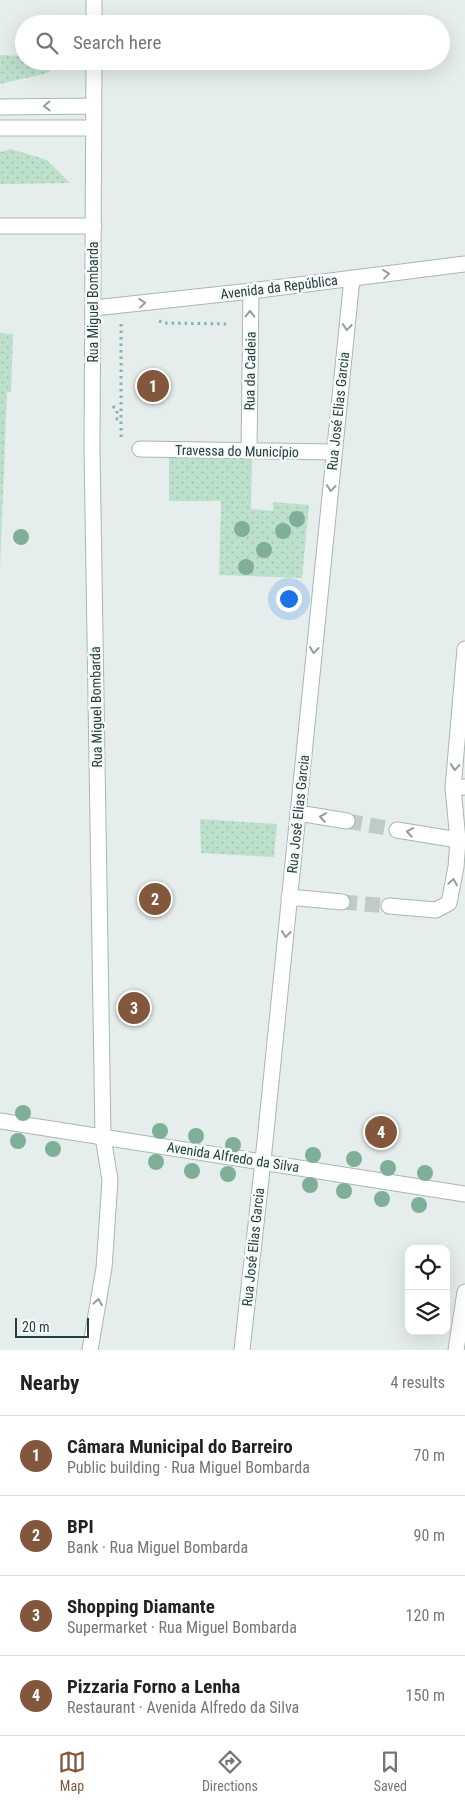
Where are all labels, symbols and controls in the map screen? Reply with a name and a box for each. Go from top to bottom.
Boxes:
search box [15,15,450,70]
icon: search [33,29,61,57]
text: Search here [73,31,161,54]
one-way arrow [42,101,50,111]
street label: Rua Miguel Bombarda [85,241,101,363]
one-way arrow [382,269,390,280]
street label: Avenida da República [219,272,339,302]
one-way arrow [138,298,146,309]
one-way arrow [245,310,255,318]
one-way arrow [342,323,353,331]
street label: Rua da Cadeia [241,331,259,411]
street label: Rua José Elias Garcia [324,351,352,471]
pin: 1 [137,367,169,405]
street label: Travessa do Município [175,442,299,460]
one-way arrow [325,485,336,493]
your location [276,586,302,612]
street label: Rua Miguel Bombarda [87,646,105,768]
one-way arrow [309,646,320,654]
street label: Rua José Elias Garcia [284,754,312,874]
one-way arrow [450,763,461,771]
one-way arrow [318,812,326,823]
one-way arrow [406,827,414,837]
one-way arrow [448,878,458,887]
pin: 2 [139,880,171,918]
one-way arrow [281,930,292,938]
pin: 3 [118,989,150,1027]
pin: 4 [365,1113,397,1151]
street label: Avenida Alfredo da Silva [166,1139,300,1175]
street label: Rua José Elias Garcia [239,1187,267,1307]
map controls [405,1245,450,1335]
button: locate [405,1245,450,1290]
button: layers [405,1290,450,1335]
one-way arrow [93,1298,103,1306]
scale bar [15,1315,89,1338]
text: 20 m [22,1319,50,1335]
text: Nearby [20,1371,79,1395]
text: 4 results [390,1373,445,1392]
text: Câmara Municipal do Barreiro [67,1435,293,1458]
text: 1 [32,1446,40,1465]
text: 70 m [413,1446,445,1465]
text: Public building · Rua Miguel Bombarda [67,1458,310,1477]
text: BPI [67,1515,94,1538]
text: 2 [32,1526,40,1545]
text: 90 m [413,1526,445,1545]
text: Bank · Rua Miguel Bombarda [67,1538,248,1557]
text: Shopping Diamante [67,1595,215,1618]
text: 3 [32,1606,40,1625]
text: 120 m [406,1606,445,1625]
text: Supermarket · Rua Miguel Bombarda [67,1618,297,1637]
text: Pizzaria Forno a Lenha [67,1675,240,1698]
text: 4 [32,1686,40,1705]
text: 150 m [406,1686,445,1705]
text: Restaurant · Avenida Alfredo da Silva [67,1698,299,1717]
tab: Map [58,1748,86,1794]
tab: Directions [202,1748,258,1794]
tab: Saved [374,1748,407,1794]

